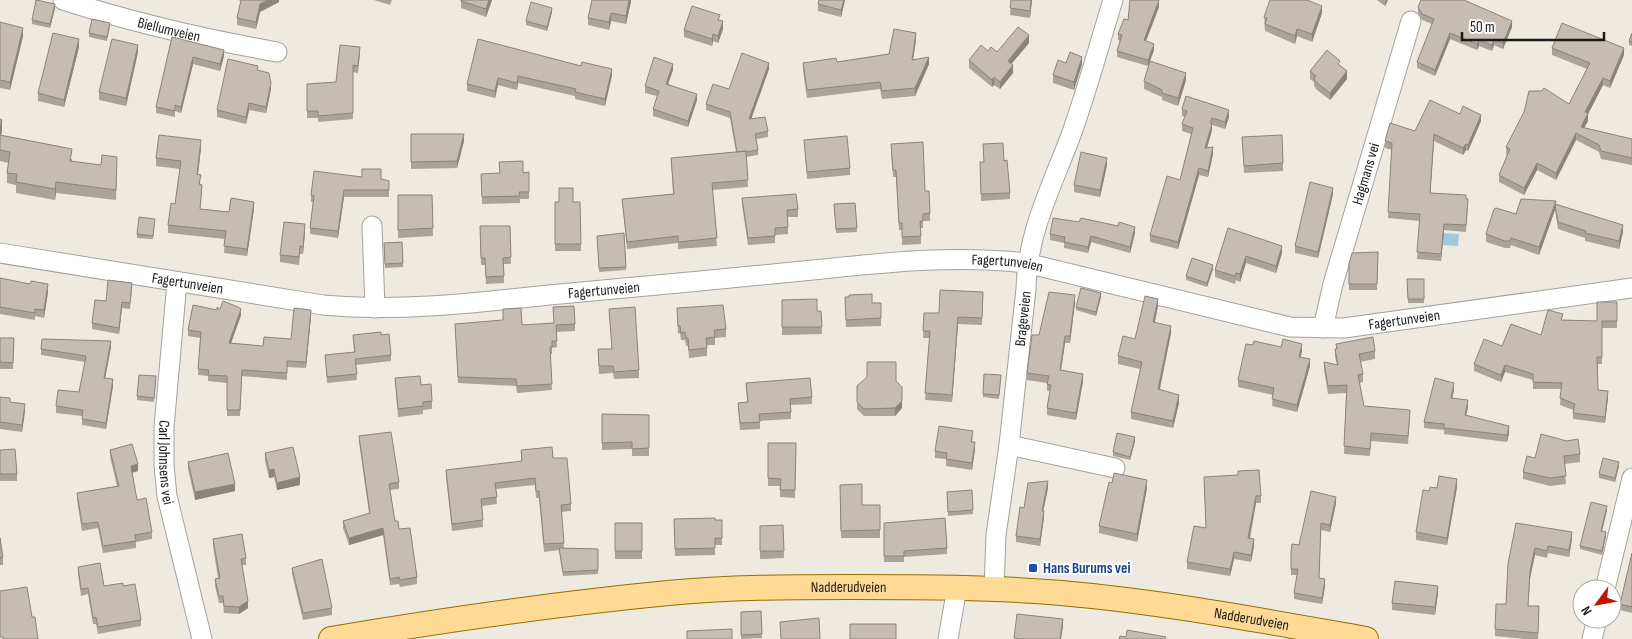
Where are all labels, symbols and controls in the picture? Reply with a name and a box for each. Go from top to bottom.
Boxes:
scale bar [1462,10,1604,42]
street label: Biellumveien [136,13,202,46]
text: 50 m [1470,18,1495,37]
street label: Hagmans vei [1348,141,1384,207]
street label: Fagertunveien [971,250,1045,276]
street label: Fagertunveien [151,268,225,298]
street label: Fagertunveien [567,277,641,303]
street label: Brageveien [1010,290,1035,347]
street label: Fagertunveien [1367,305,1441,334]
street label: Carl Johnsens vei [155,419,178,507]
place label: Hans Burums vei [1043,559,1130,578]
marker: Hans Burums vei [1027,562,1039,574]
street label: Nadderudveien [811,577,887,597]
north arrow [1572,579,1622,629]
street label: Nadderudveien [1213,603,1291,635]
text: N [1577,603,1596,618]

